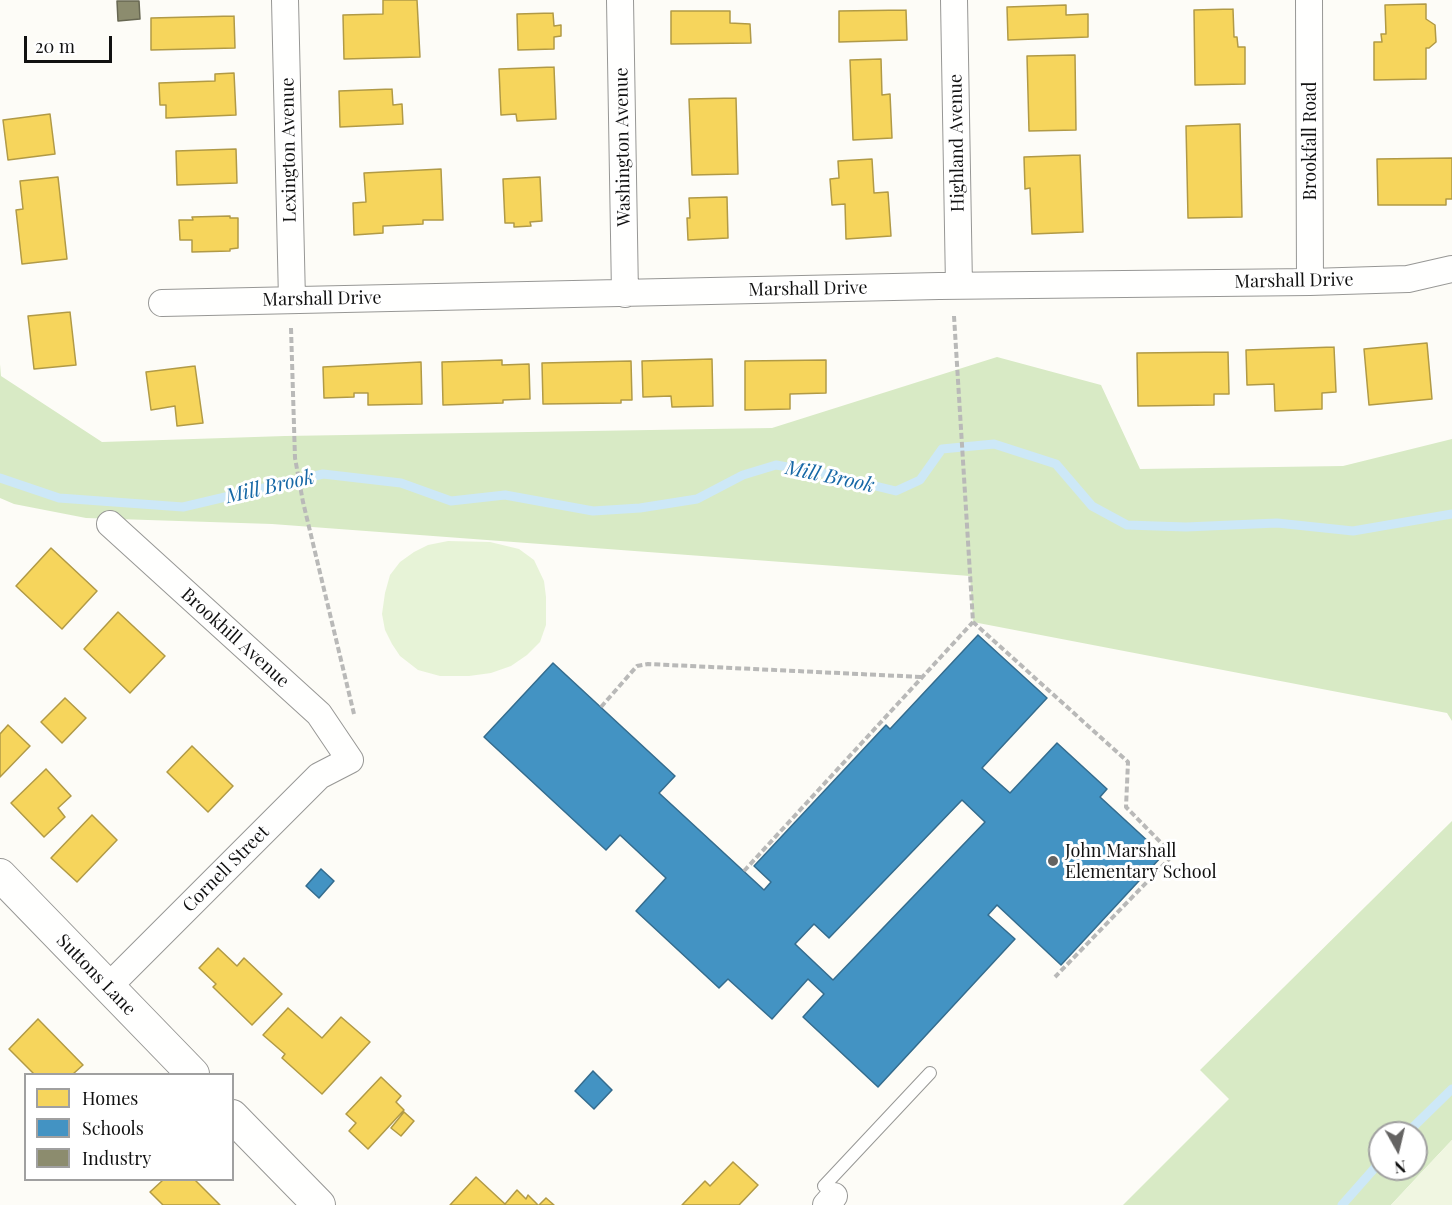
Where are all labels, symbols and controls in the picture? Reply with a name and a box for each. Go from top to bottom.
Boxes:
scale bar [27,24,116,62]
text: 20 m [35,34,75,58]
street label: Washington Avenue [611,67,635,227]
street label: Highland Avenue [945,74,969,212]
street label: Lexington Avenue [277,77,301,223]
street label: Brookfall Road [1299,82,1321,200]
street label: Marshall Drive [1234,269,1354,293]
street label: Marshall Drive [748,277,868,301]
street label: Marshall Drive [262,287,382,311]
water label: Mill Brook [783,456,877,498]
water label: Mill Brook [223,465,317,509]
street label: Brookhill Avenue [177,584,293,692]
street label: Cornell Street [178,821,274,917]
place label: John Marshall Elementary School [1065,840,1217,882]
marker: John Marshall Elementary School [1046,854,1060,868]
street label: Suttons Lane [52,930,140,1020]
legend [24,1073,234,1181]
text: Homes [82,1086,138,1110]
text: Schools [82,1116,144,1140]
north arrow [1368,1121,1428,1181]
text: Industry [82,1146,151,1170]
text: N [1393,1156,1407,1179]

